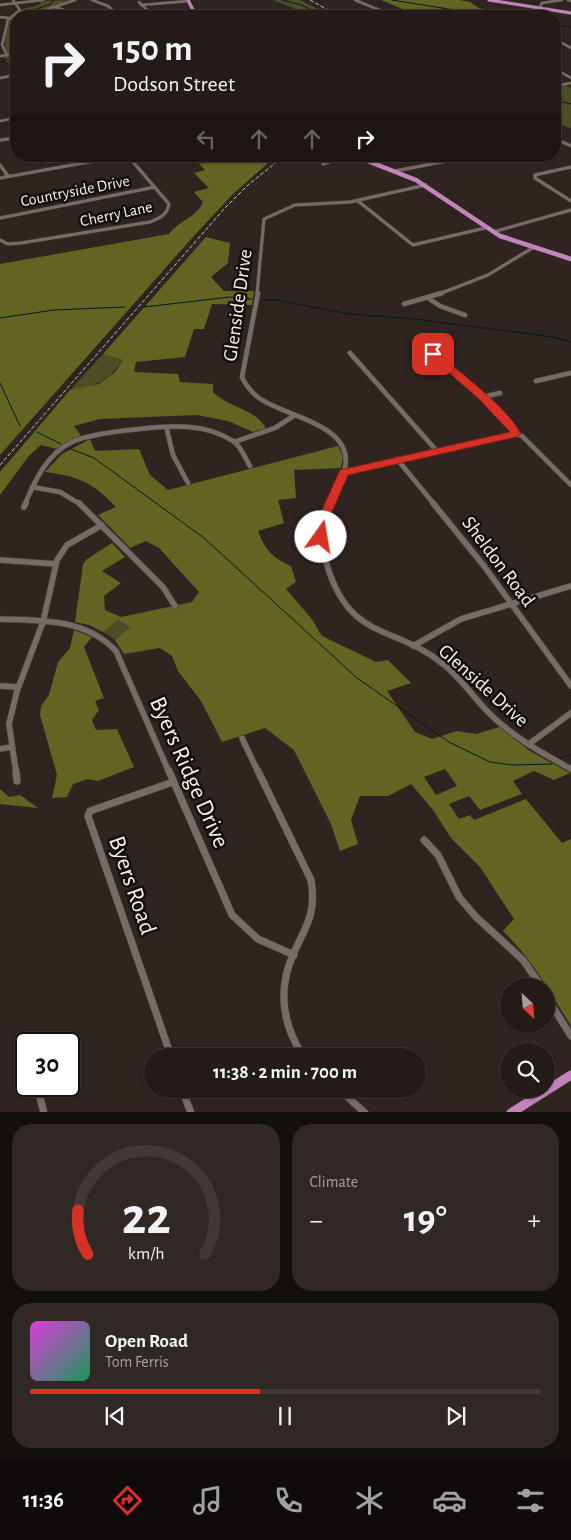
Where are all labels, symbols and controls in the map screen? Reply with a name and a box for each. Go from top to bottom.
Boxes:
icon: right [30,30,95,95]
text: 150 m [113,32,193,67]
text: Dodson Street [113,73,235,95]
icon: left [192,125,220,153]
icon: ahead [245,125,273,153]
icon: ahead [298,125,326,153]
icon: right [351,125,379,153]
street label: Countryside Drive [19,173,131,210]
street label: Cherry Lane [79,199,154,230]
street label: Glenside Drive [220,248,256,362]
pin [412,333,454,375]
icon: arrive [419,340,447,368]
position arrow [294,510,346,562]
street label: Sheldon Road [458,513,538,610]
street label: Glenside Drive [435,641,532,731]
street label: Byers Ridge Drive [145,693,233,852]
street label: Byers Road [104,833,160,938]
north arrow [500,978,555,1032]
map controls [500,978,555,1098]
speed limit sign: 30 [15,1032,80,1097]
button: search [500,1043,555,1098]
text: 11:38 · 2 min · 700 m [213,1063,357,1082]
text: Climate [310,1174,358,1190]
text: 22 [121,1191,170,1243]
text: 19° [404,1201,447,1239]
text: − [310,1207,323,1235]
text: + [528,1207,541,1235]
text: km/h [127,1245,164,1263]
text: Open Road [105,1332,188,1351]
text: Tom Ferris [105,1354,169,1370]
icon: previous [101,1402,129,1430]
icon: pause [271,1402,299,1430]
icon: next [442,1402,470,1430]
icon: directions [110,1483,145,1518]
icon: music [190,1483,225,1518]
icon: phone [271,1483,306,1518]
icon: climate [352,1483,387,1518]
icon: car [432,1483,467,1518]
icon: filters [513,1483,548,1518]
text: 11:36 [23,1489,64,1511]

